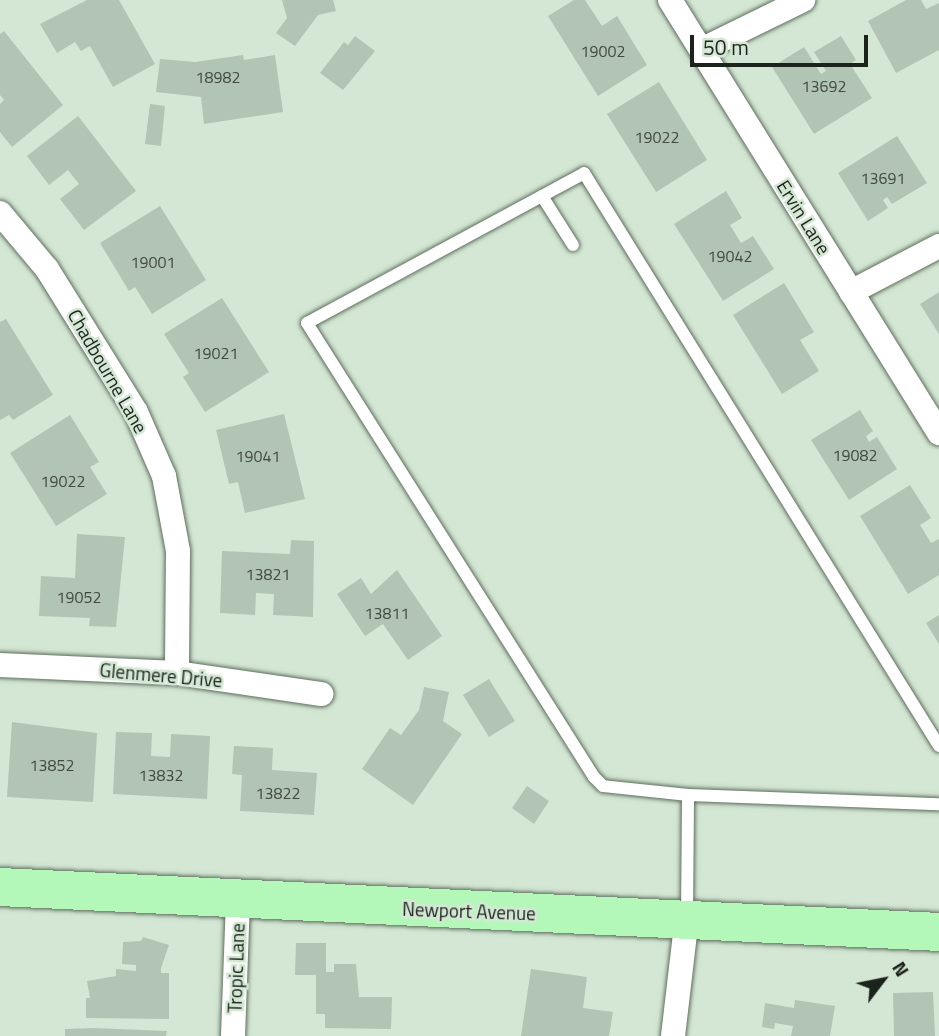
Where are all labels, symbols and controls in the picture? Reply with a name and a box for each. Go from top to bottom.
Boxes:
scale bar [694,21,872,65]
text: 50 m [703,31,749,63]
house number: 19002 [581,41,625,61]
house number: 18982 [196,67,240,87]
house number: 13692 [802,76,846,96]
house number: 19022 [635,127,679,147]
house number: 13691 [861,168,905,188]
street label: Ervin Lane [772,176,836,258]
house number: 19042 [708,246,752,266]
house number: 19001 [131,252,175,272]
street label: Chadbourne Lane [63,305,153,437]
house number: 19021 [194,343,238,363]
house number: 19082 [833,445,877,465]
house number: 19041 [236,446,280,466]
house number: 19022 [41,471,85,491]
house number: 13821 [246,564,290,584]
house number: 19052 [57,587,101,607]
house number: 13811 [365,603,409,623]
street label: Glenmere Drive [99,658,223,692]
house number: 13852 [30,755,74,775]
house number: 13832 [139,765,183,785]
house number: 13822 [256,783,300,803]
street label: Newport Avenue [402,897,536,925]
street label: Tropic Lane [223,923,249,1013]
north arrow [848,945,918,1015]
text: N [885,955,917,982]

